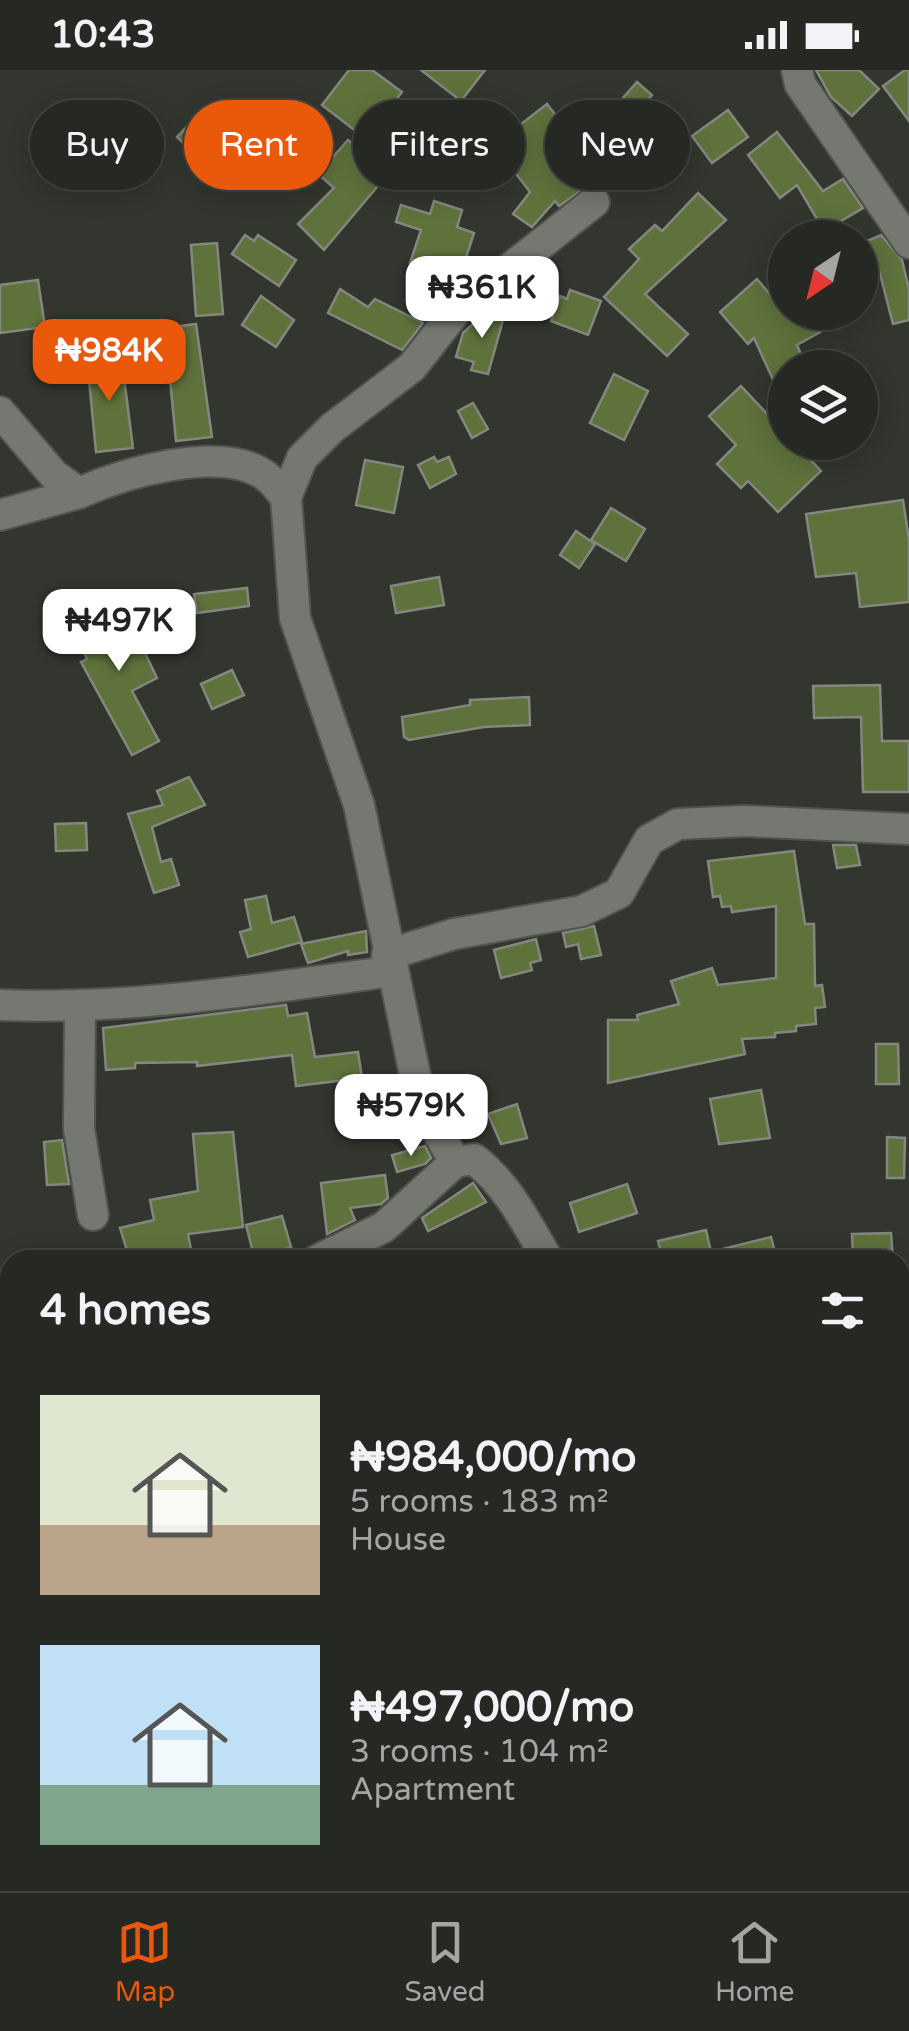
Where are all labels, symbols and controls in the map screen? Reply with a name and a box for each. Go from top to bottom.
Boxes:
text: 10:43 [50,12,155,58]
chip: Buy [30,100,164,190]
chip: Rent [184,100,333,190]
chip: Filters [353,100,525,190]
chip: New [545,100,690,190]
north arrow [768,220,878,330]
map controls [768,220,878,460]
pin: ₦361K [412,256,552,341]
text: ₦361K [428,269,536,307]
pin: ₦984K [39,319,179,404]
text: ₦984K [55,332,163,370]
button: layers [768,350,878,460]
pin: ₦497K [49,589,189,674]
text: ₦497K [65,602,173,640]
pin: ₦579K [341,1074,481,1159]
text: ₦579K [357,1087,465,1125]
icon: filters [815,1283,870,1338]
text: 4 homes [40,1285,211,1336]
text: ₦984,000/mo [350,1432,636,1483]
icon: home [120,1435,240,1555]
text: 5 rooms · 183 m² [350,1483,609,1521]
text: House [350,1521,446,1559]
text: ₦497,000/mo [350,1682,634,1733]
icon: home [120,1685,240,1805]
text: 3 rooms · 104 m² [350,1733,609,1771]
text: Apartment [350,1771,515,1809]
tab: Map [115,1915,175,2009]
tab: Saved [405,1915,486,2009]
tab: Home [715,1915,794,2009]

